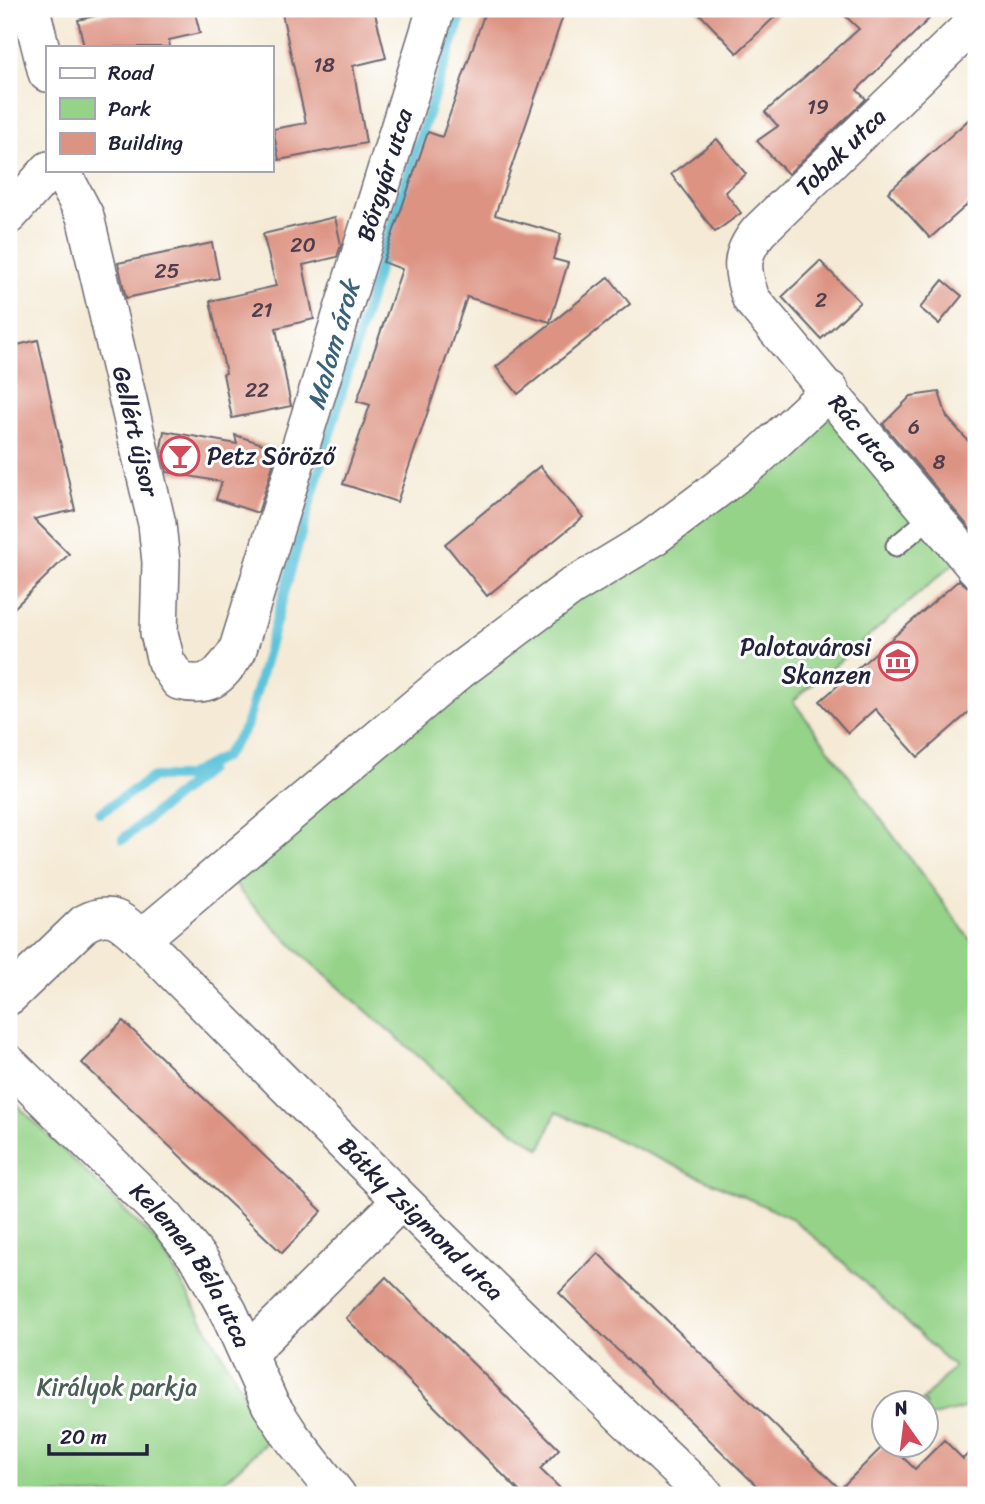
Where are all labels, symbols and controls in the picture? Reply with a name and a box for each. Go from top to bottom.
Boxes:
legend [46,46,273,172]
house number: 18 [313,46,335,84]
text: Road [108,54,155,92]
house number: 19 [807,88,829,126]
text: Park [108,90,151,128]
street label: Tobak utca [785,97,897,207]
street label: Bőrgyár utca [344,102,425,247]
text: Building [108,124,184,162]
house number: 20 [290,226,316,264]
house number: 25 [155,252,180,290]
water label: Malom árok [293,272,374,415]
house number: 2 [815,281,827,319]
house number: 21 [251,291,273,329]
street label: Gellért újsor [100,362,171,503]
house number: 22 [245,371,269,409]
street label: Rác utca [818,384,910,483]
house number: 6 [908,408,920,446]
bar icon: Petz Söröző [159,435,201,477]
place label: Petz Söröző [207,435,337,477]
house number: 8 [933,443,946,481]
place label: Palotavárosi Skanzen [740,626,872,696]
museum icon: Palotavárosi Skanzen [877,640,919,682]
street label: Bátky Zsigmond utca [328,1127,514,1312]
street label: Kelemen Béla utca [119,1172,263,1355]
park label: Királyok parkja [37,1366,197,1408]
north arrow [870,1388,940,1458]
text: N [890,1390,912,1426]
scale bar [49,1413,147,1457]
text: 20 m [60,1418,107,1456]

